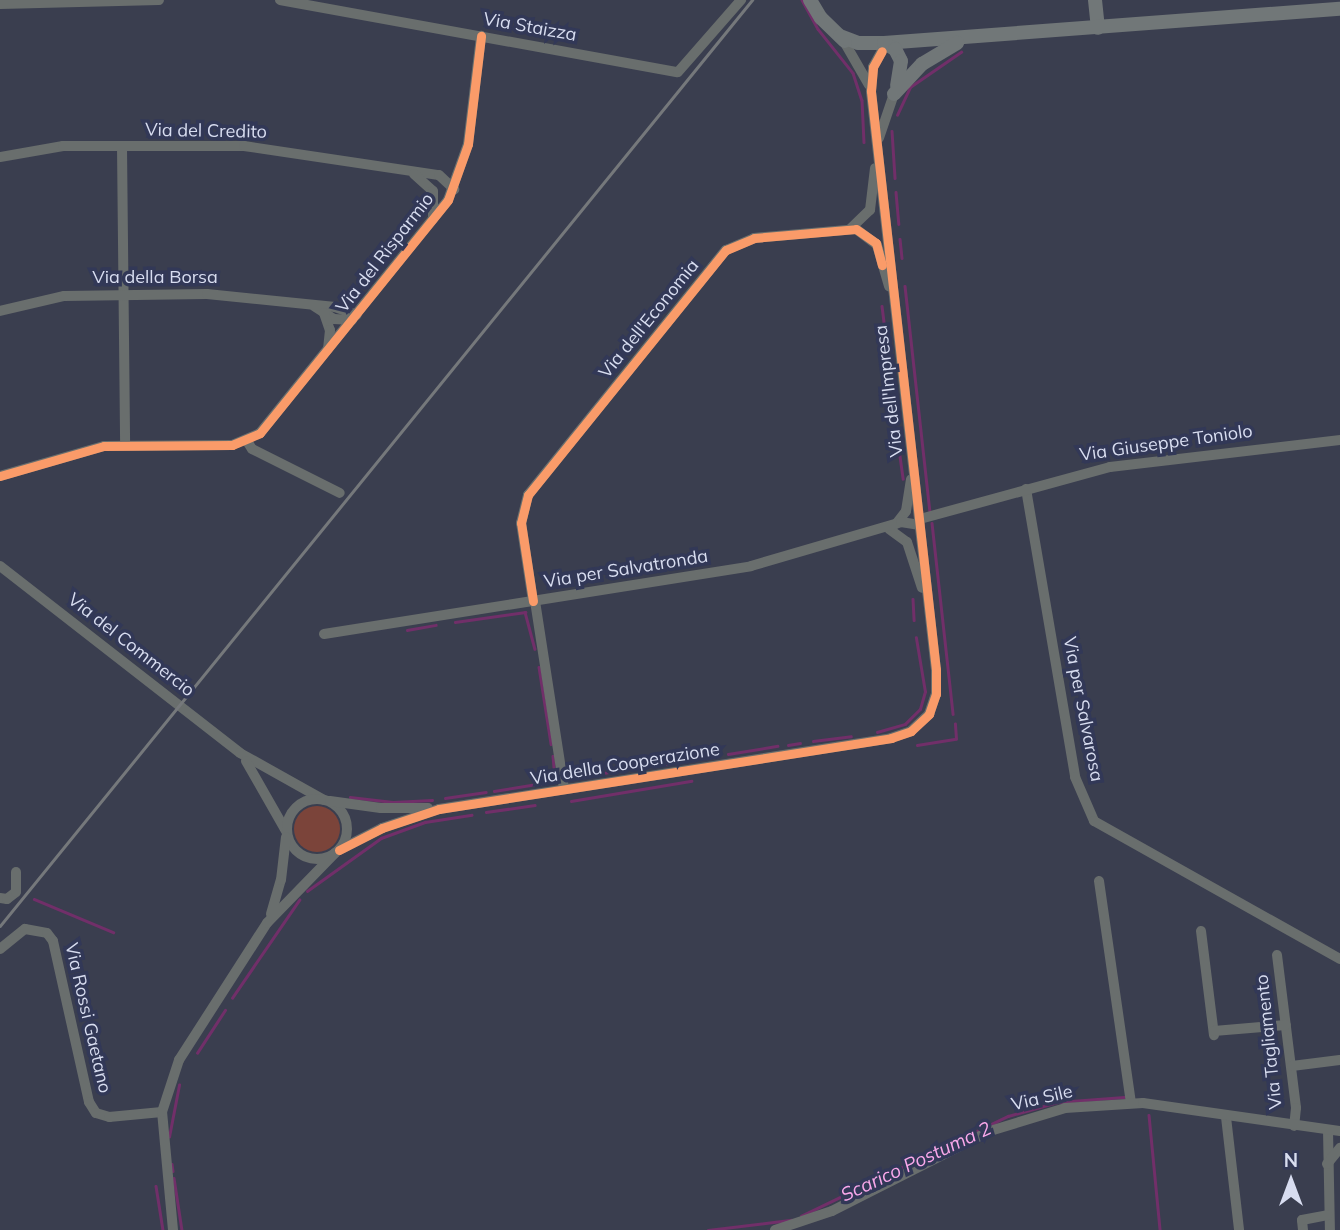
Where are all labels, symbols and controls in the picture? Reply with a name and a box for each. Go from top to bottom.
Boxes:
street label: Via Staizza [482,8,578,46]
street label: Via del Credito [145,119,267,143]
street label: Via del Risparmio [332,189,438,317]
street label: Via dell'Economia [594,255,704,383]
street label: Via della Borsa [92,266,218,288]
street label: Via dell'Impresa [870,324,908,458]
street label: Via Giuseppe Toniolo [1078,420,1254,466]
street label: Via per Salvatronda [542,545,710,593]
street label: Via del Commercio [63,589,199,701]
street label: Via per Salvarosa [1058,635,1108,783]
street label: Via della Cooperazione [529,738,721,790]
street label: Via Rossi Gaetano [60,941,116,1095]
street label: Via Tagliamento [1251,973,1287,1111]
street label: Via Sile [1009,1081,1075,1115]
water label: Scarico Postuma 2 [837,1117,995,1207]
north arrow [1256,1146,1326,1216]
text: N [1284,1148,1298,1172]

